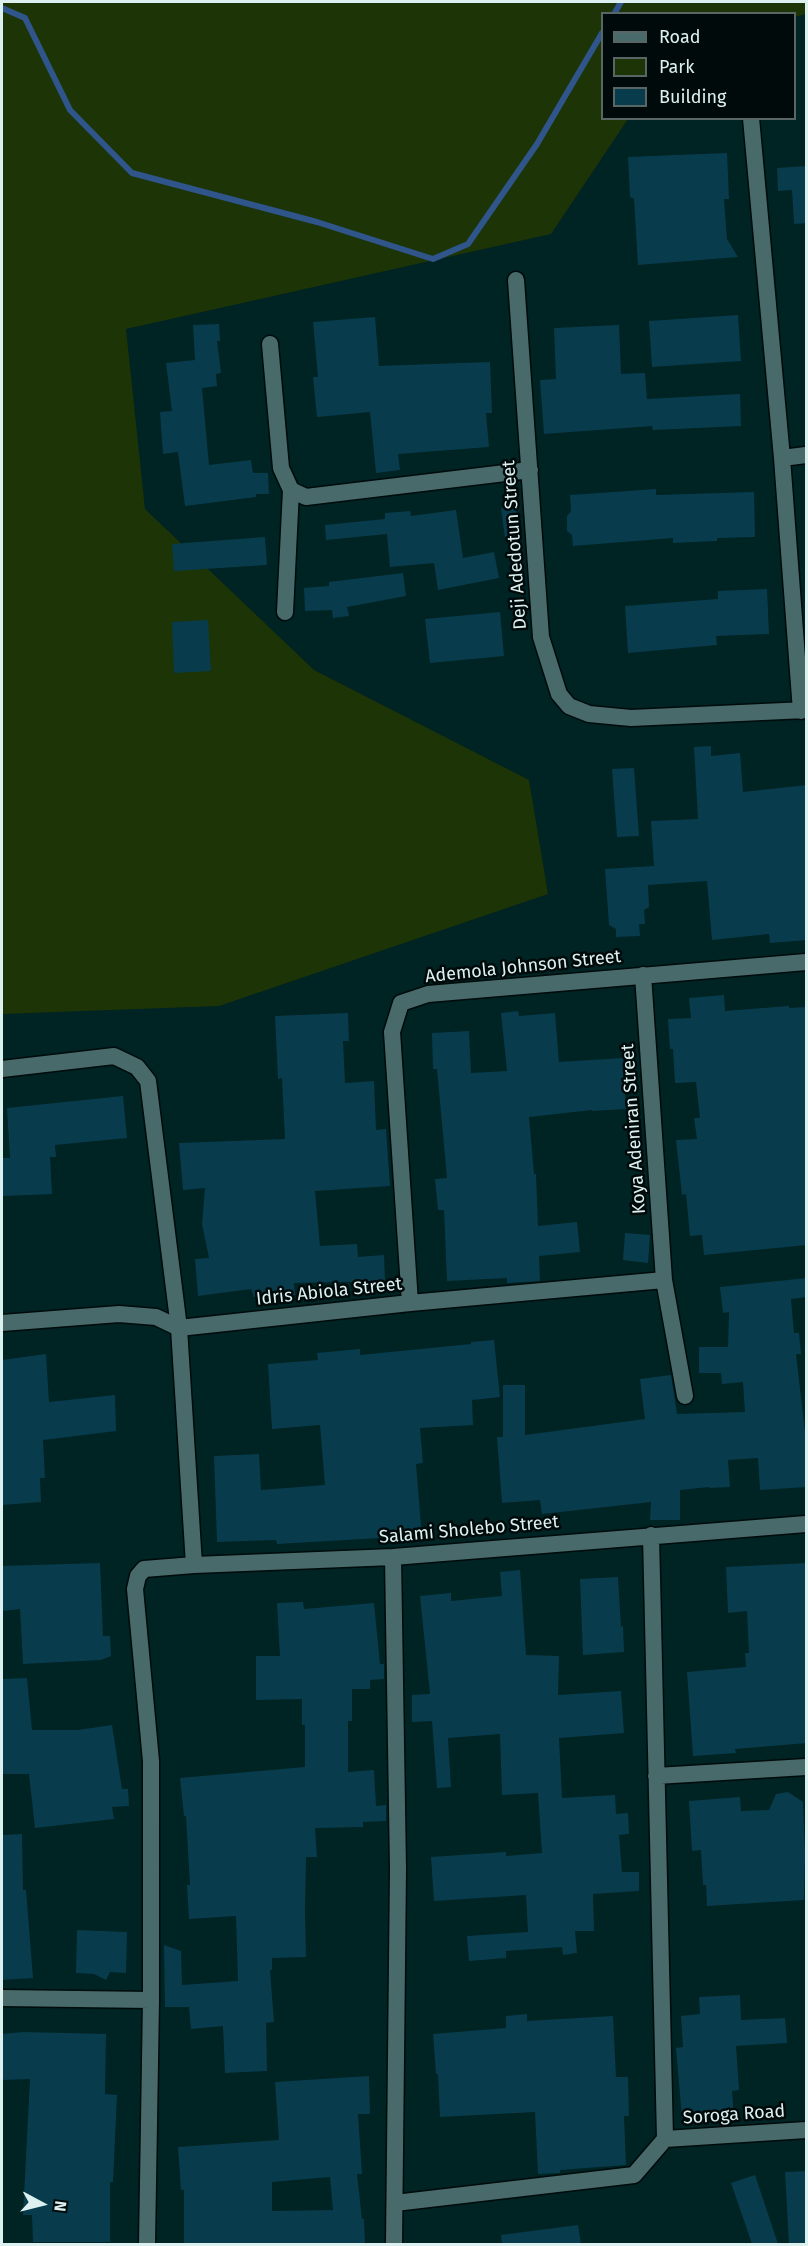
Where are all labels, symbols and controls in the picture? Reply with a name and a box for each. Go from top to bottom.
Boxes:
legend [601,12,796,120]
text: Road [659,26,701,48]
text: Park [659,56,694,78]
text: Building [659,86,726,108]
street label: Deji Adedotun Street [498,460,532,630]
street label: Ademola Johnson Street [424,946,622,988]
street label: Koya Adeniran Street [617,1043,651,1215]
street label: Idris Abiola Street [255,1274,403,1310]
street label: Salami Sholebo Street [378,1511,560,1549]
street label: Soroga Road [682,2101,786,2129]
north arrow [12,2174,72,2234]
text: N [50,2200,70,2213]

